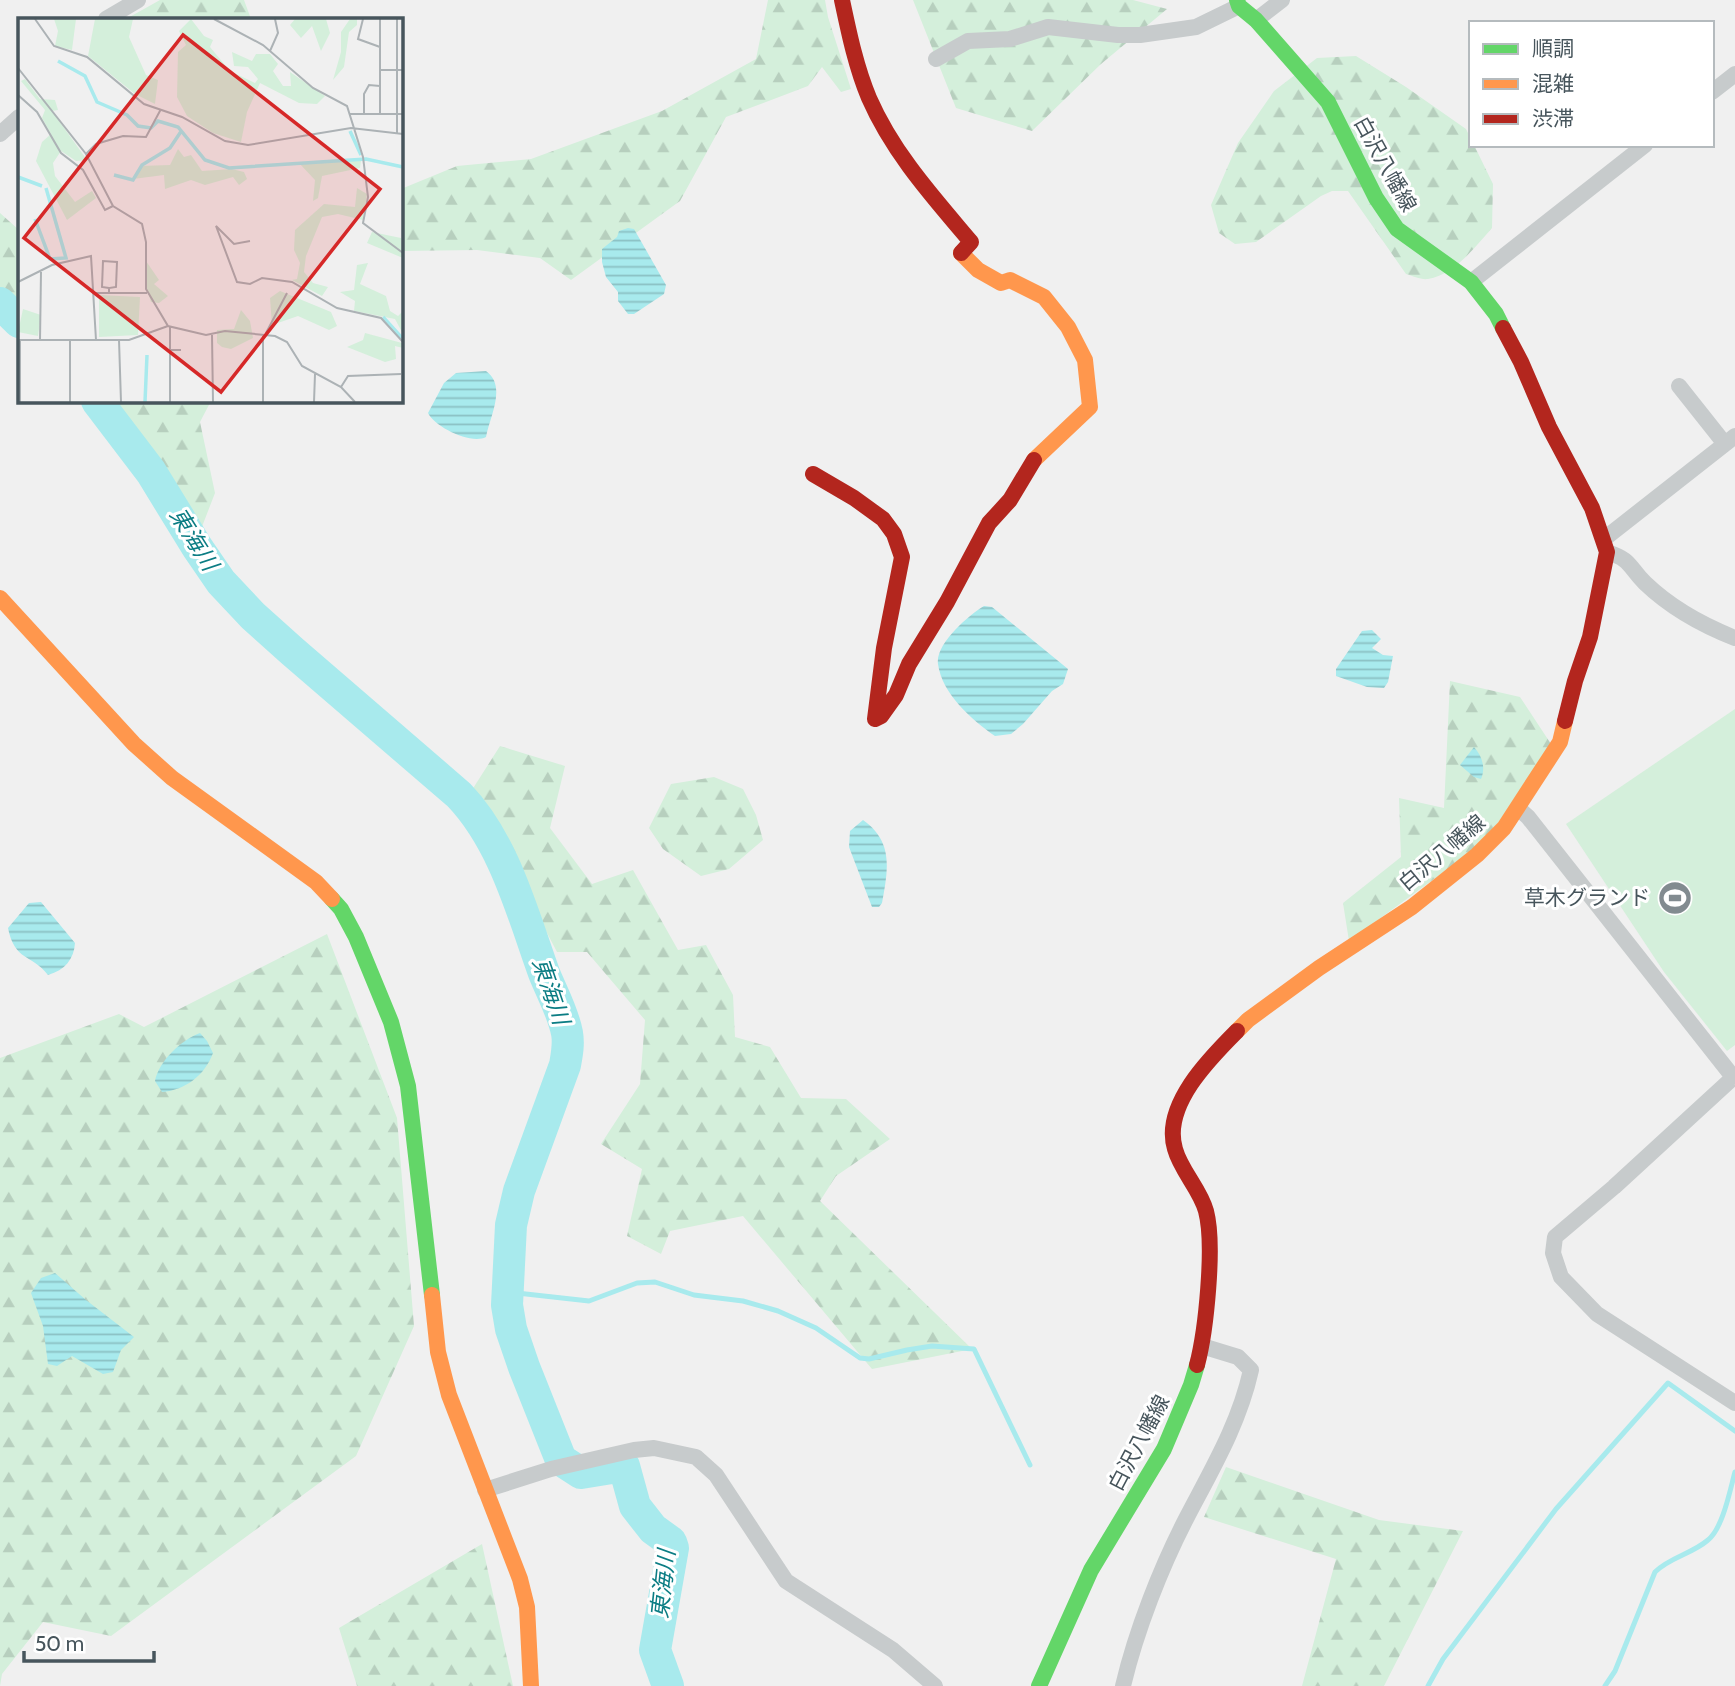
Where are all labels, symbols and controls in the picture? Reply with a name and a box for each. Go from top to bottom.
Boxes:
inset map [18,18,402,402]
legend [1469,21,1714,147]
text: 順調 [1532,36,1574,61]
text: 混雑 [1532,71,1574,96]
text: 渋滞 [1532,106,1574,131]
street label: 白沢八幡線 [1349,112,1422,216]
water label: 東海川 [164,502,226,578]
street label: 白沢八幡線 [1393,809,1490,896]
sports icon: 草木グランド [1656,879,1694,917]
place label: 草木グランド [1524,885,1650,910]
water label: 東海川 [527,954,576,1031]
street label: 白沢八幡線 [1103,1391,1174,1495]
water label: 東海川 [645,1545,681,1620]
scale bar [24,1620,154,1664]
text: 50 m [35,1631,84,1656]

